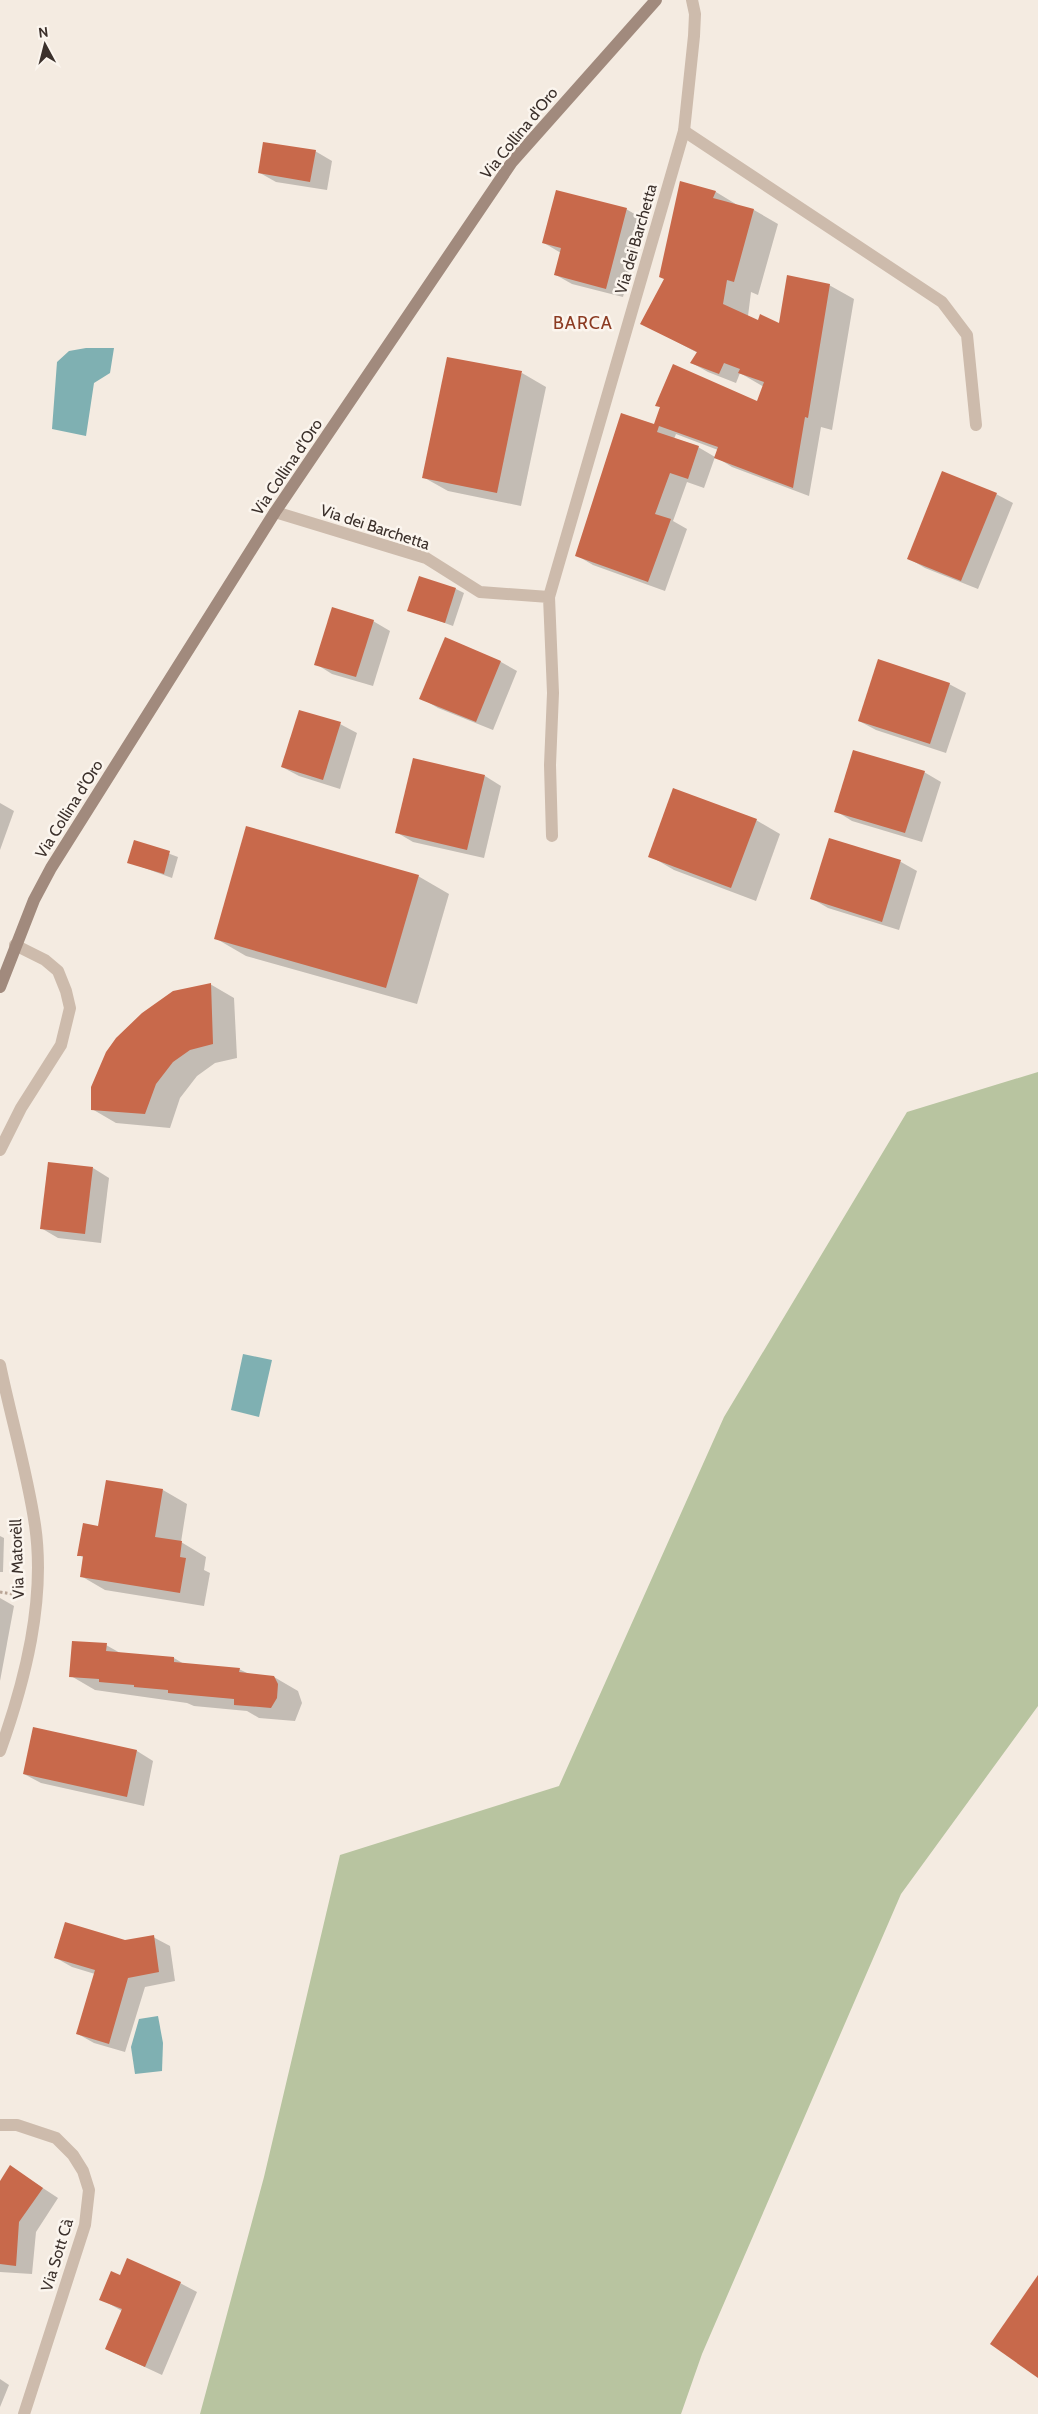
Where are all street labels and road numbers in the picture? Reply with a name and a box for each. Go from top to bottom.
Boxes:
street label: Via Collina d'Oro [476,83,562,183]
street label: Via dei Barchetta [611,181,661,296]
street label: Via Collina d'Oro [248,415,326,519]
street label: Via dei Barchetta [318,500,432,554]
street label: Via Collina d'Oro [31,756,107,862]
street label: Via Matorèll [6,1518,28,1599]
street label: Via Sott Cà [37,2216,77,2294]

